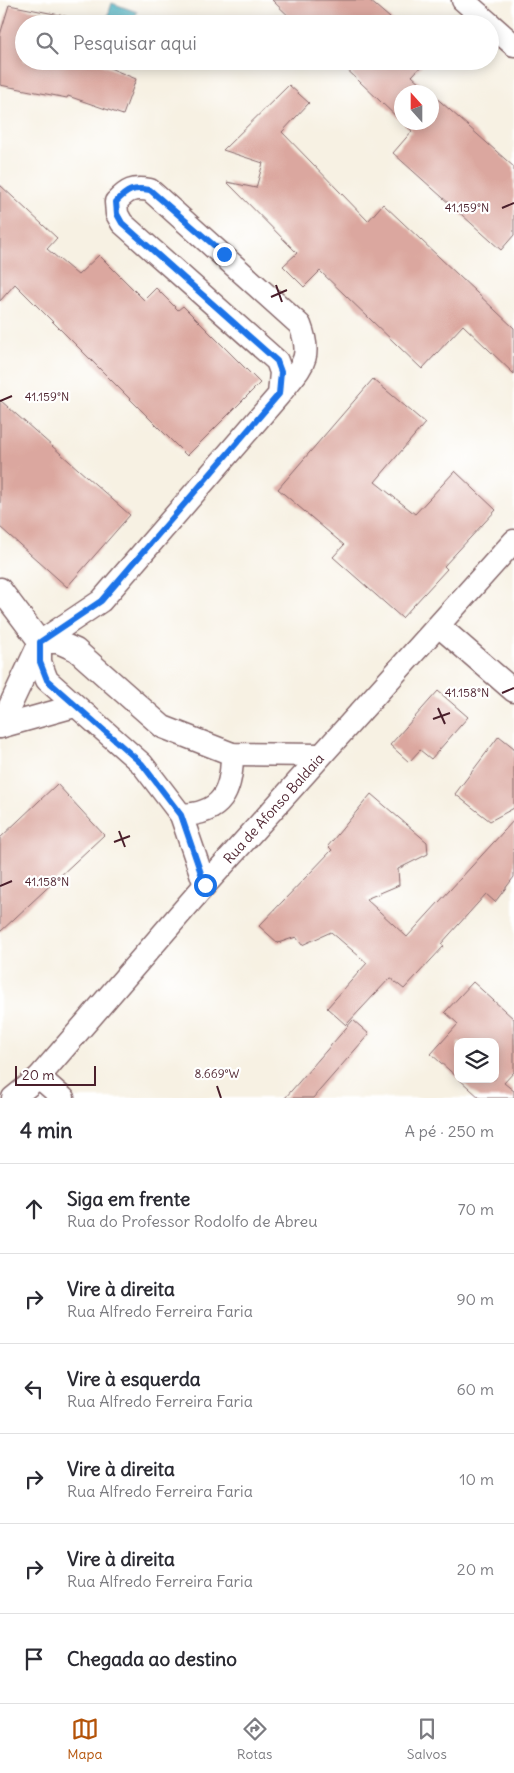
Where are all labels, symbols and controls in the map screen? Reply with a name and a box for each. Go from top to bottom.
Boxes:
search box [15,15,499,70]
icon: search [33,29,61,57]
text: Pesquisar aqui [73,31,197,55]
north arrow [394,85,439,130]
text: 41.159°N [445,200,489,215]
route end [213,243,236,266]
text: 41.159°N [25,389,69,404]
text: 41.158°N [445,685,489,700]
street label: Rua de Afonso Baldaia [220,750,328,867]
text: 41.158°N [25,874,69,889]
route start [194,874,217,897]
map controls [454,1038,499,1083]
button: layers [454,1038,499,1083]
scale bar [15,1063,96,1086]
text: 20 m [22,1066,55,1084]
text: 8.669°W [194,1066,240,1081]
text: 4 min [20,1117,72,1144]
text: A pé · 250 m [405,1121,494,1141]
text: Siga em frente [67,1187,190,1211]
icon: ahead [20,1195,48,1223]
text: 70 m [458,1199,494,1219]
text: Rua do Professor Rodolfo de Abreu [67,1211,318,1231]
text: Vire à direita [67,1277,175,1301]
icon: right [20,1285,48,1313]
text: 90 m [456,1289,494,1309]
text: Rua Alfredo Ferreira Faria [67,1301,253,1321]
text: Vire à esquerda [67,1367,201,1391]
icon: left [20,1375,48,1403]
text: 60 m [456,1379,494,1399]
text: Rua Alfredo Ferreira Faria [67,1391,253,1411]
text: Vire à direita [67,1457,175,1481]
icon: right [20,1465,48,1493]
text: 10 m [459,1469,494,1489]
text: Rua Alfredo Ferreira Faria [67,1481,253,1501]
text: Vire à direita [67,1547,175,1571]
icon: right [20,1555,48,1583]
text: 20 m [457,1559,494,1579]
text: Rua Alfredo Ferreira Faria [67,1571,253,1591]
icon: arrive [20,1645,48,1673]
text: Chegada ao destino [67,1647,237,1671]
tab: Mapa [67,1715,102,1763]
tab: Rotas [237,1715,272,1763]
tab: Salvos [407,1715,447,1763]

